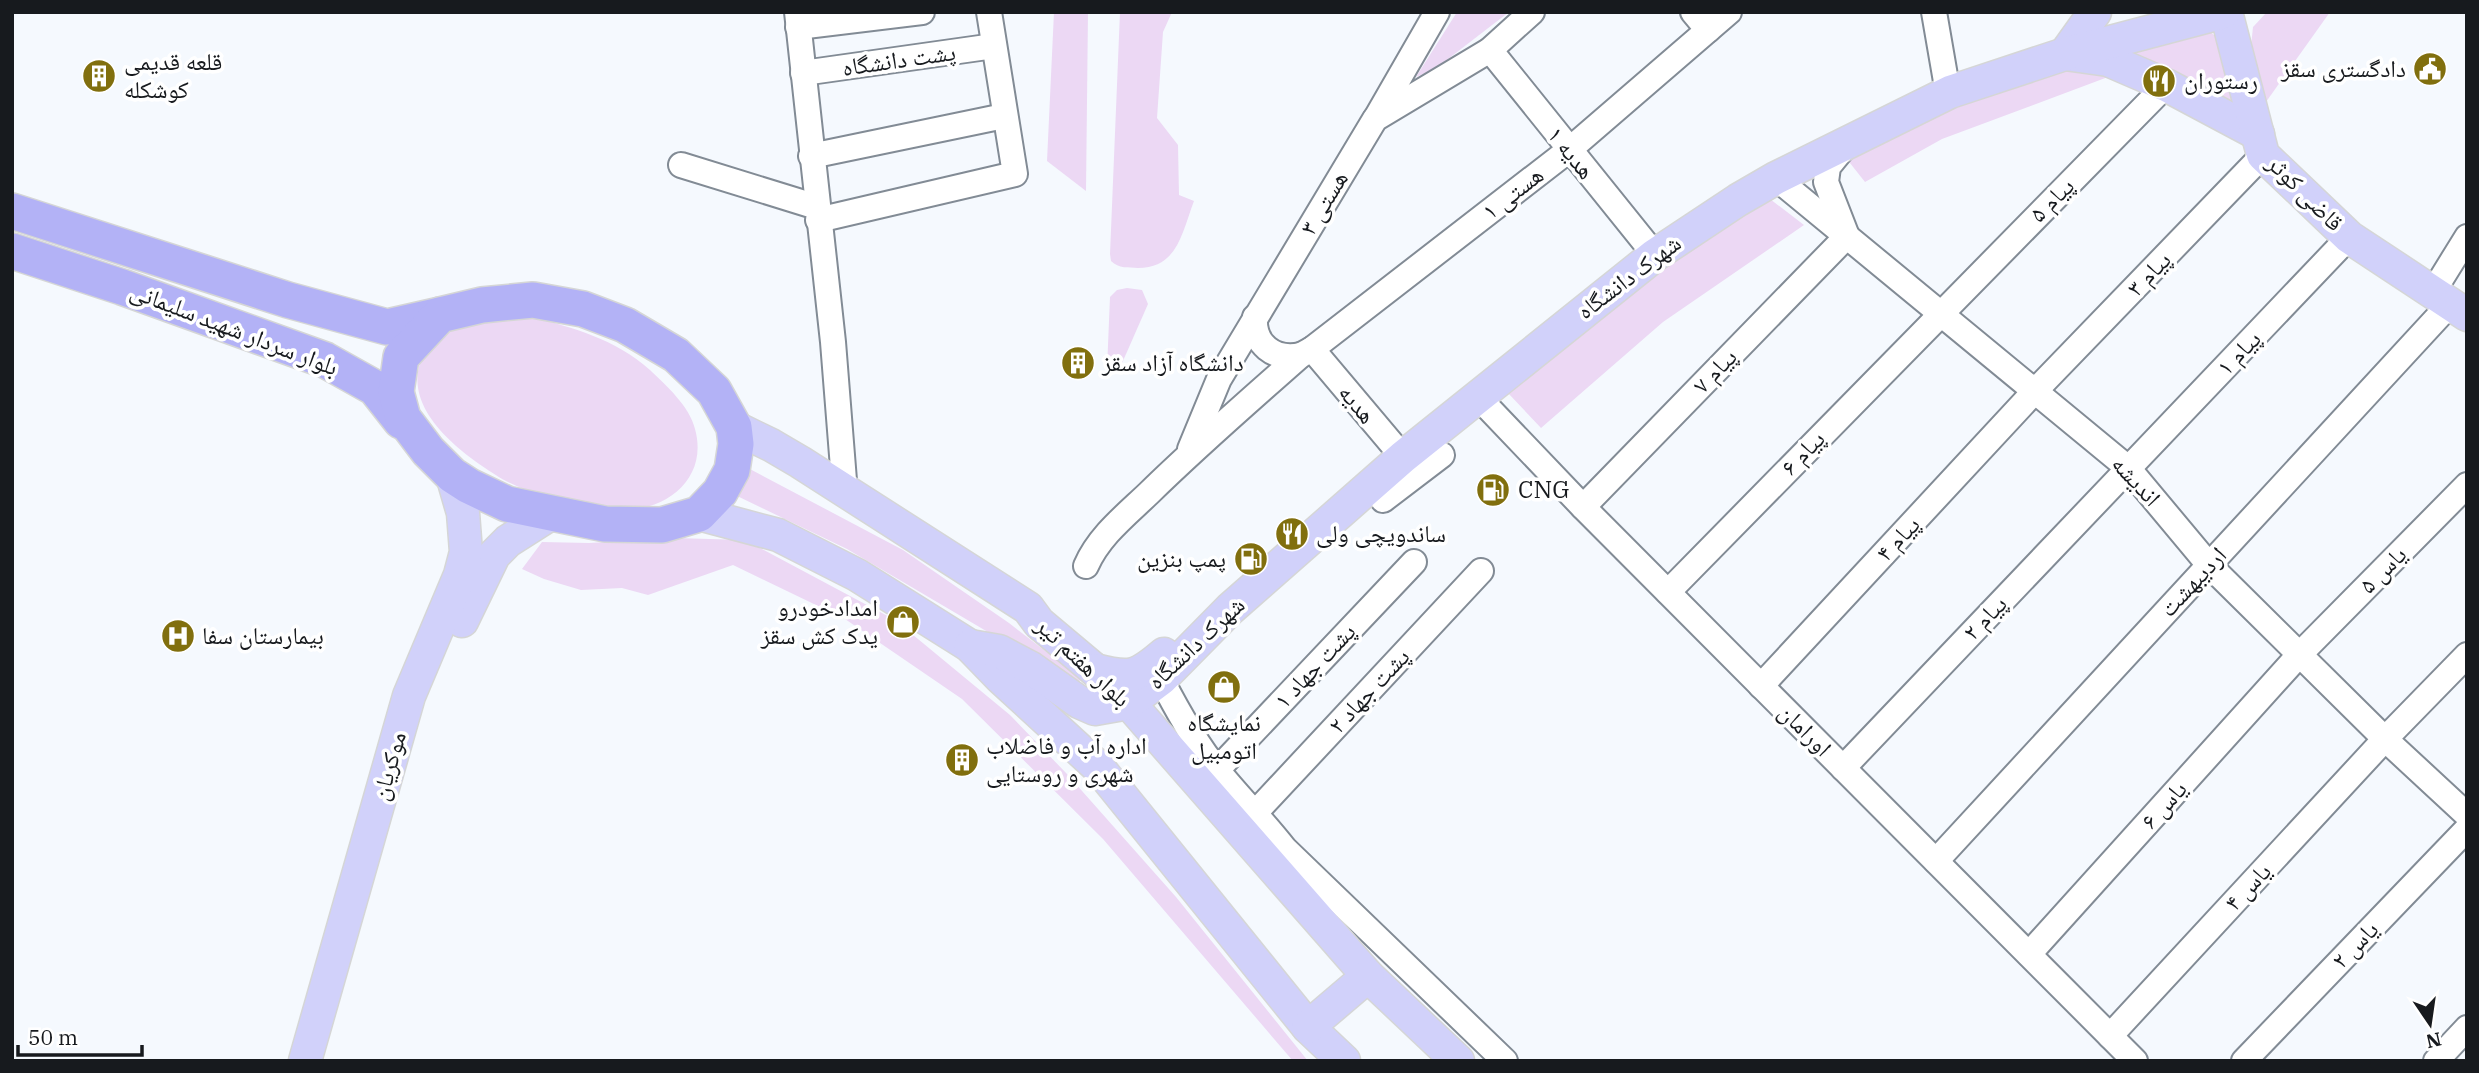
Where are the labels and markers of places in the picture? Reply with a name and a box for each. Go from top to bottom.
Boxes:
place label: قلعه قدیمی کوشکله [124,45,222,105]
public building icon: دادگستری سقز [2411,50,2449,88]
place label: دادگستری سقز [2280,52,2406,84]
building icon: قلعه قدیمی کوشکله [80,57,118,95]
restaurant icon: رستوران [2140,62,2178,100]
place label: رستوران [2184,64,2258,96]
building icon: دانشگاه آزاد سقز [1059,344,1097,382]
place label: دانشگاه آزاد سقز [1101,346,1244,378]
fuel station icon: CNG [1474,471,1512,509]
place label: CNG [1518,473,1570,505]
restaurant icon: ساندویچی ولی [1273,515,1311,553]
place label: ساندویچی ولی [1316,517,1446,549]
fuel station icon: پمپ بنزین [1232,540,1270,578]
place label: پمپ بنزین [1137,542,1226,574]
place label: امدادخودرو یدک کش سقز [760,591,878,651]
shop icon: امدادخودرو یدک کش سقز [884,603,922,641]
hospital icon: بیمارستان سفا [159,617,197,655]
place label: بیمارستان سفا [202,619,324,651]
shop icon: نمایشگاه اتومبیل [1205,668,1243,706]
place label: نمایشگاه اتومبیل [1187,706,1261,766]
place label: اداره آب و فاضلاب شهری و روستایی [986,729,1147,789]
building icon: اداره آب و فاضلاب شهری و روستایی [943,741,981,779]

